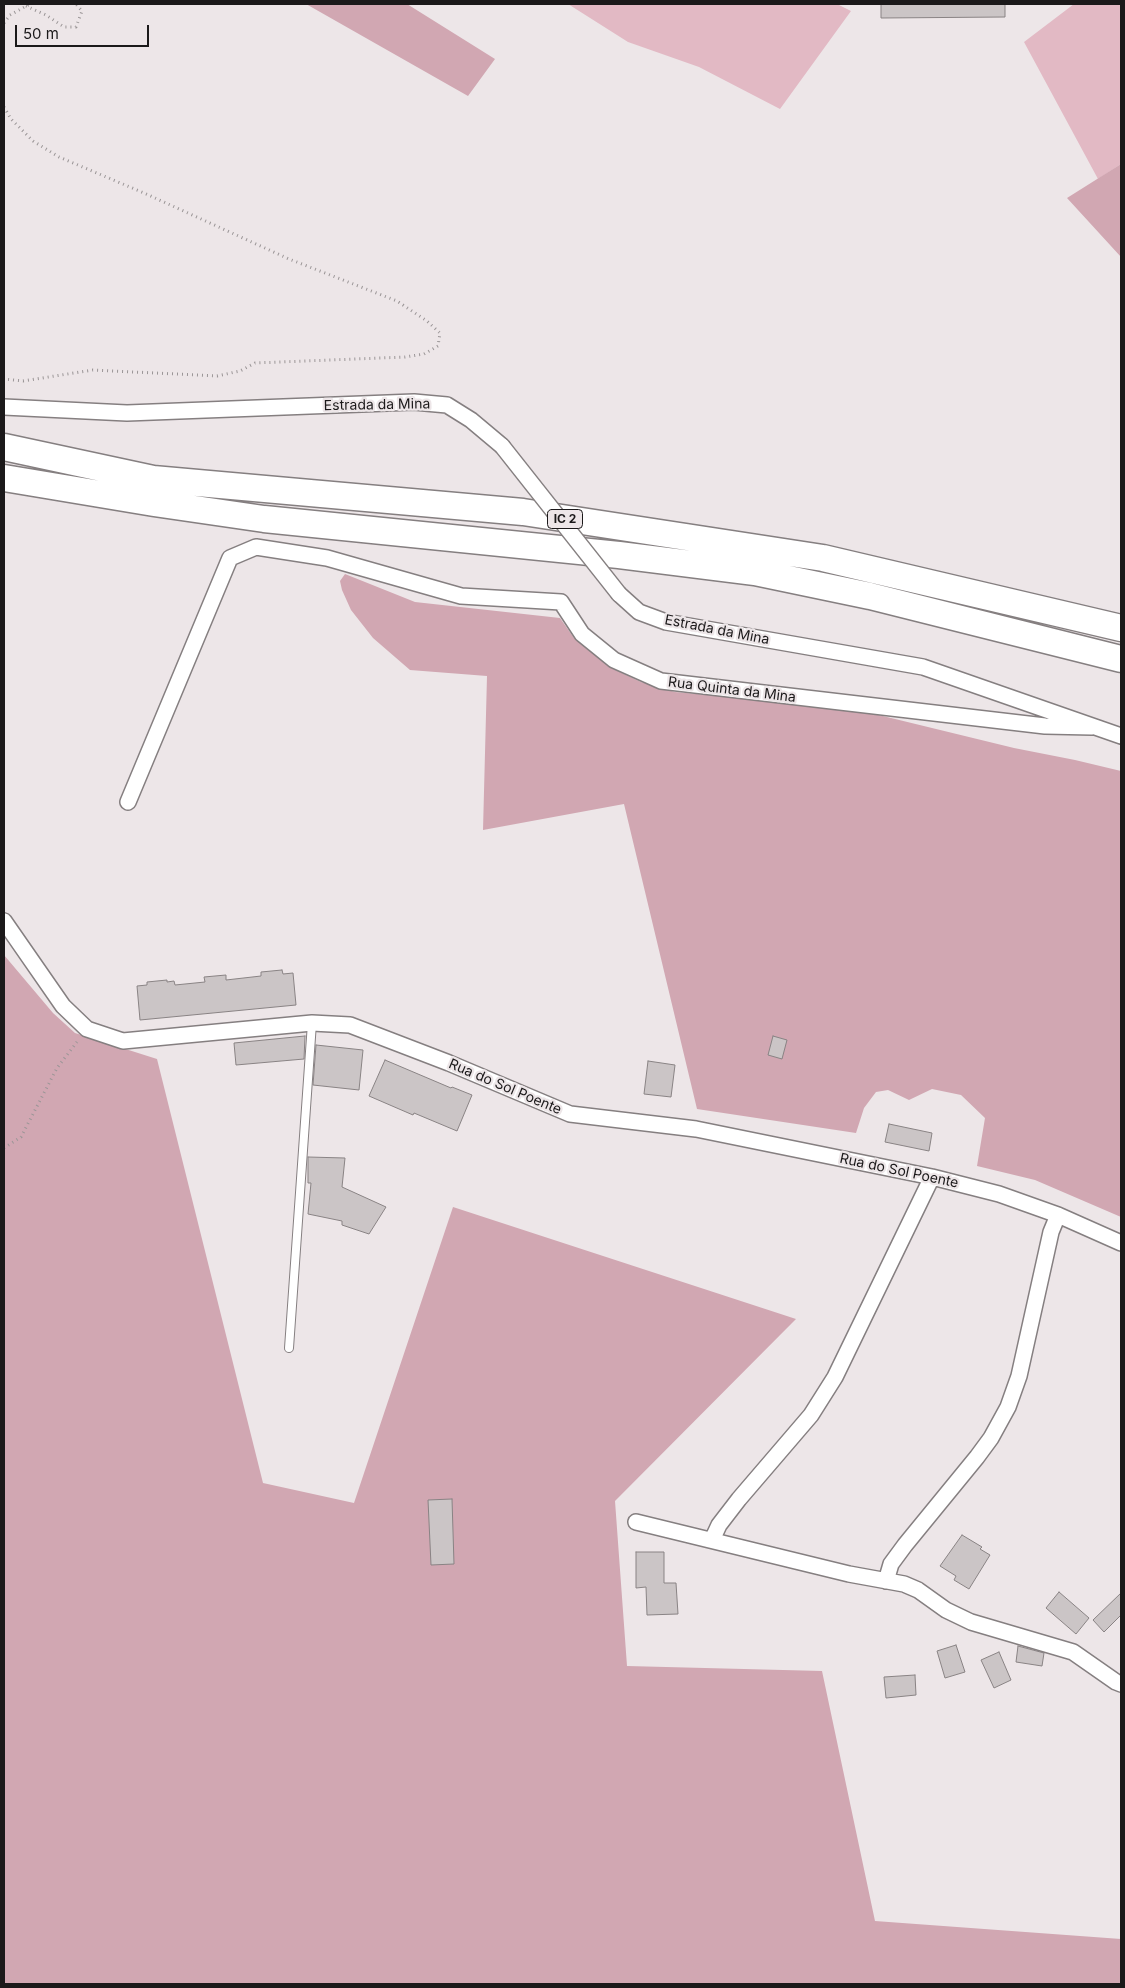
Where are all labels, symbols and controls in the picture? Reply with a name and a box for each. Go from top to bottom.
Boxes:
scale bar [18,15,151,47]
text: 50 m [23,24,59,43]
street label: Estrada da Mina [324,396,430,414]
road number: IC 2 [548,509,582,528]
street label: Estrada da Mina [663,612,771,648]
street label: Rua Quinta da Mina [667,674,797,706]
street label: Rua do Sol Poente [446,1056,564,1118]
street label: Rua do Sol Poente [838,1150,960,1192]

